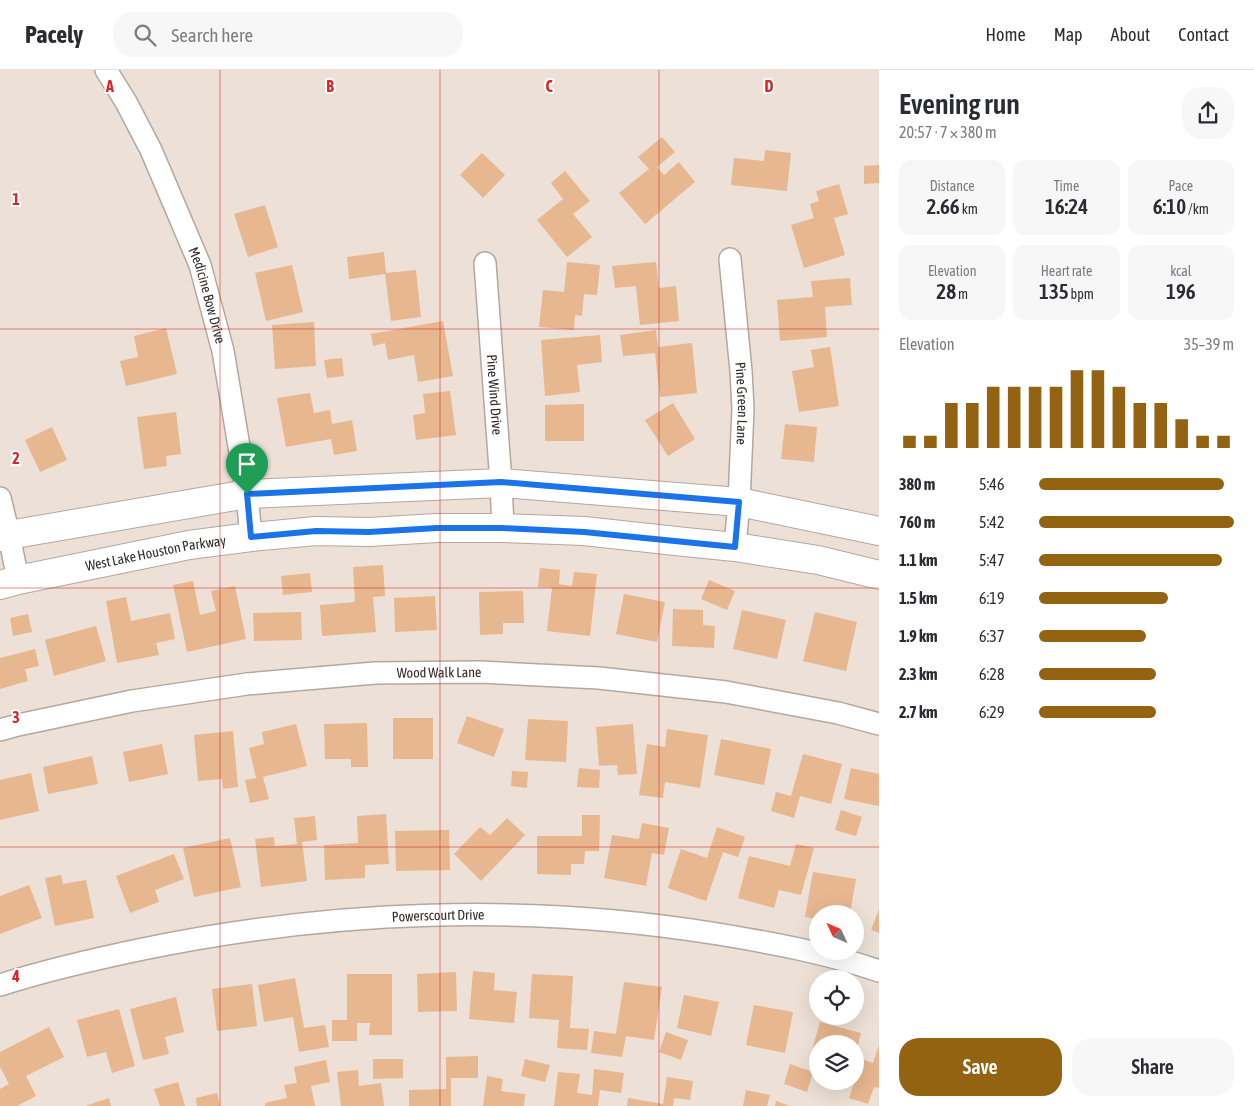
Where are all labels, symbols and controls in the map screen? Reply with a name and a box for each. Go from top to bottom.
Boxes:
search box [113,12,463,57]
text: Pacely [25,21,83,48]
icon: search [131,21,159,49]
text: Search here [171,24,253,46]
text: Home [986,24,1026,45]
text: Map [1054,24,1083,45]
text: About [1111,24,1150,45]
text: Contact [1178,24,1229,45]
text: A [105,77,114,95]
text: B [326,77,334,95]
text: C [545,77,553,95]
text: D [765,77,774,95]
button: share [1182,87,1234,139]
text: Evening run [899,88,1020,120]
text: 20:57 · 7 × 380 m [899,123,997,141]
text: Distance [930,178,975,194]
text: Time [1054,178,1079,194]
text: Pace [1169,178,1193,194]
text: 1 [12,190,20,208]
text: 2.66 [926,194,960,218]
text: 16:24 [1045,194,1088,218]
text: 6:10 [1153,194,1186,218]
text: km [960,201,978,217]
text: /km [1186,201,1209,217]
street label: Medicine Bow Drive [185,245,229,345]
text: Elevation [928,263,976,279]
text: Heart rate [1041,263,1092,279]
text: kcal [1170,263,1191,279]
text: 28 [936,279,956,303]
text: 135 [1039,279,1069,303]
text: 196 [1166,279,1196,303]
text: m [956,286,968,302]
text: bpm [1069,286,1094,302]
text: Elevation [899,335,954,353]
text: 35–39 m [1184,335,1234,353]
street label: Pine Wind Drive [484,354,505,436]
street label: Pine Green Lane [732,361,751,445]
pin [226,443,268,494]
text: 2 [12,449,20,467]
icon: arrive [233,450,261,478]
text: 380 m [899,475,935,493]
text: 5:46 [979,475,1004,493]
text: 760 m [899,513,935,531]
text: 5:42 [979,513,1004,531]
street label: West Lake Houston Parkway [84,532,227,574]
text: 1.1 km [899,551,938,569]
text: 5:47 [979,551,1004,569]
text: 1.5 km [899,589,938,607]
text: 6:19 [979,589,1004,607]
text: 1.9 km [899,627,938,645]
text: 6:37 [979,627,1004,645]
street label: Wood Walk Lane [397,664,481,681]
text: 2.3 km [899,665,938,683]
text: 6:28 [979,665,1004,683]
text: 2.7 km [899,703,938,721]
text: 6:29 [979,703,1004,721]
text: 3 [12,708,20,726]
north arrow [809,905,864,960]
map controls [809,905,864,1090]
street label: Powerscourt Drive [391,907,484,925]
text: 4 [11,967,20,985]
button: locate [809,970,864,1025]
button: layers [809,1035,864,1090]
button: Save [899,1038,1062,1096]
button: Share [1072,1038,1234,1096]

